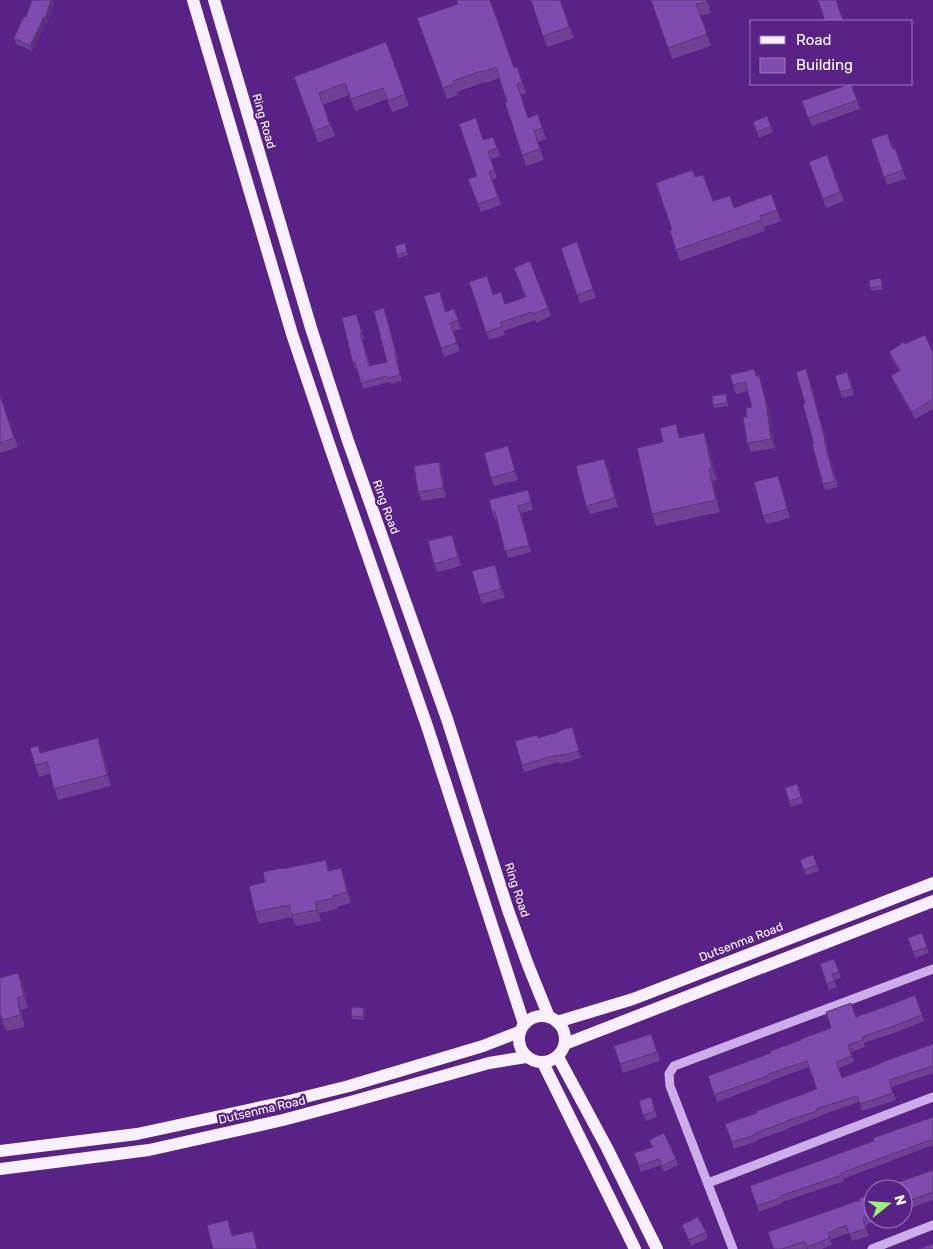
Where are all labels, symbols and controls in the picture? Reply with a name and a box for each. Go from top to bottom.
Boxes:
legend [750,20,913,85]
text: Road [796,31,832,49]
text: Building [796,56,853,74]
street label: Ring Road [249,92,279,150]
street label: Ring Road [370,478,402,536]
street label: Ring Road [502,861,532,919]
street label: Dutsenma Road [697,920,785,964]
street label: Dutsenma Road [217,1093,307,1127]
north arrow [863,1179,913,1229]
text: N [890,1193,910,1208]

